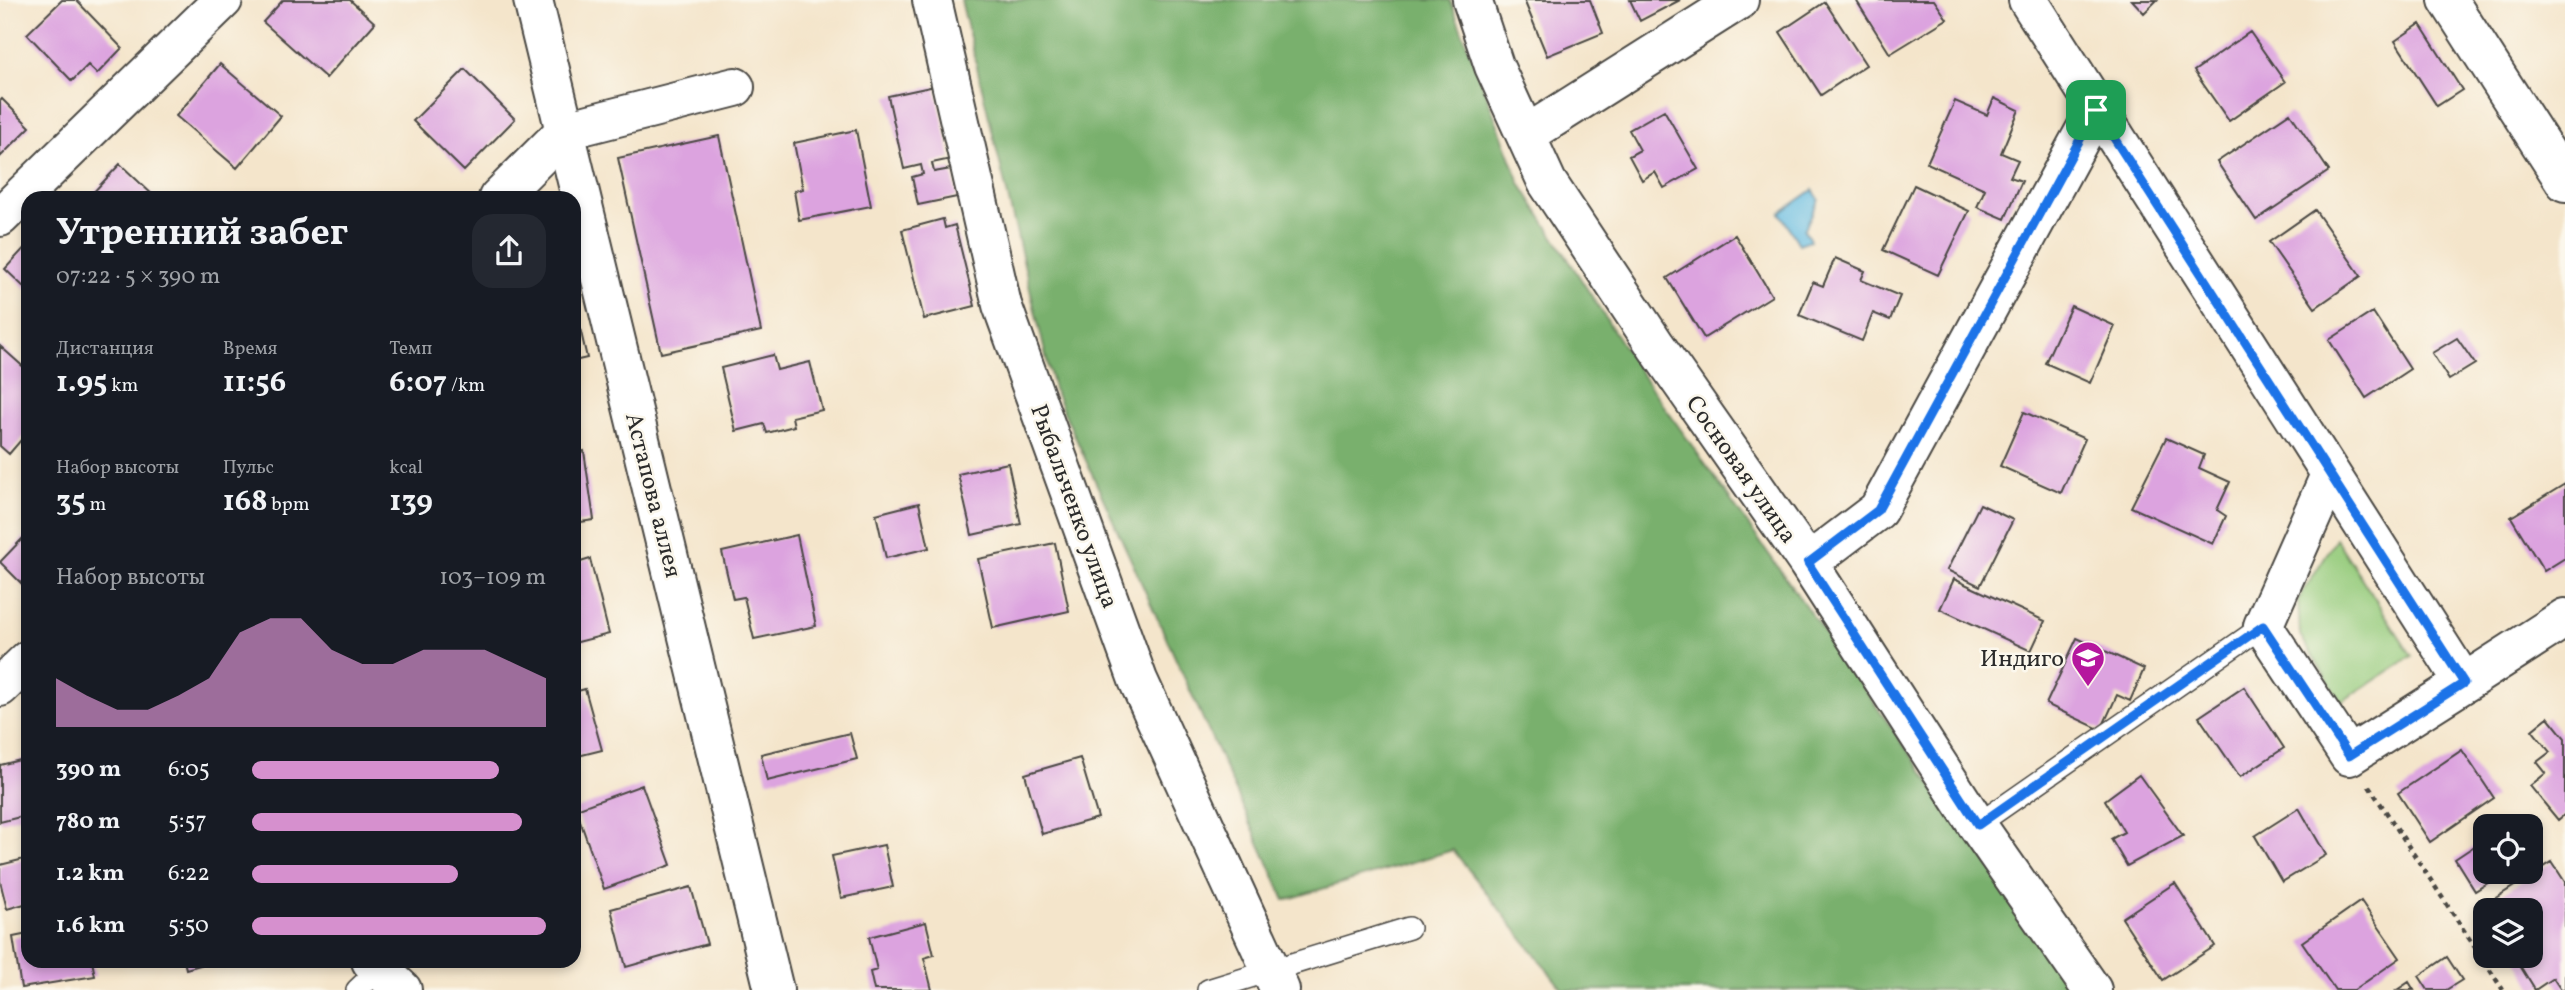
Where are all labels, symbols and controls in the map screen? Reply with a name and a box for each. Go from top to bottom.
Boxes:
pin [2066,80,2126,140]
icon: arrive [2077,91,2115,129]
text: Утренний забег [56,208,348,261]
button: share [472,214,546,288]
text: 07:22 · 5 × 390 m [56,261,220,293]
text: Дистанция [56,336,154,362]
text: Время [223,336,277,362]
text: Темп [389,336,432,362]
text: 1.95 [56,362,107,404]
text: 11:56 [223,362,286,404]
text: 6:07 [389,362,447,404]
text: km [107,373,138,399]
text: /km [447,373,485,399]
street label: Сосновая улица [1677,389,1804,551]
street label: Рыбальченко улица [1020,400,1126,613]
street label: Астапова аллея [615,409,689,582]
text: Набор высоты [56,455,179,481]
text: Пульс [223,455,274,481]
text: kcal [389,455,423,481]
text: 35 [56,481,86,523]
text: 168 [223,481,268,523]
text: 139 [389,481,433,523]
text: m [86,492,106,518]
text: bpm [268,492,309,518]
text: Набор высоты [56,562,205,594]
text: 103–109 m [439,562,546,594]
school or university icon: Индиго [2069,639,2107,688]
place label: Индиго [1980,643,2064,677]
text: 390 m [56,754,121,786]
text: 6:05 [168,754,210,786]
text: 780 m [56,806,120,838]
text: 5:57 [168,806,207,838]
map controls [2473,814,2543,968]
button: locate [2473,814,2543,884]
text: 1.2 km [56,858,125,890]
text: 6:22 [168,858,210,890]
button: layers [2473,898,2543,968]
text: 1.6 km [56,910,125,942]
text: 5:50 [168,910,209,942]

